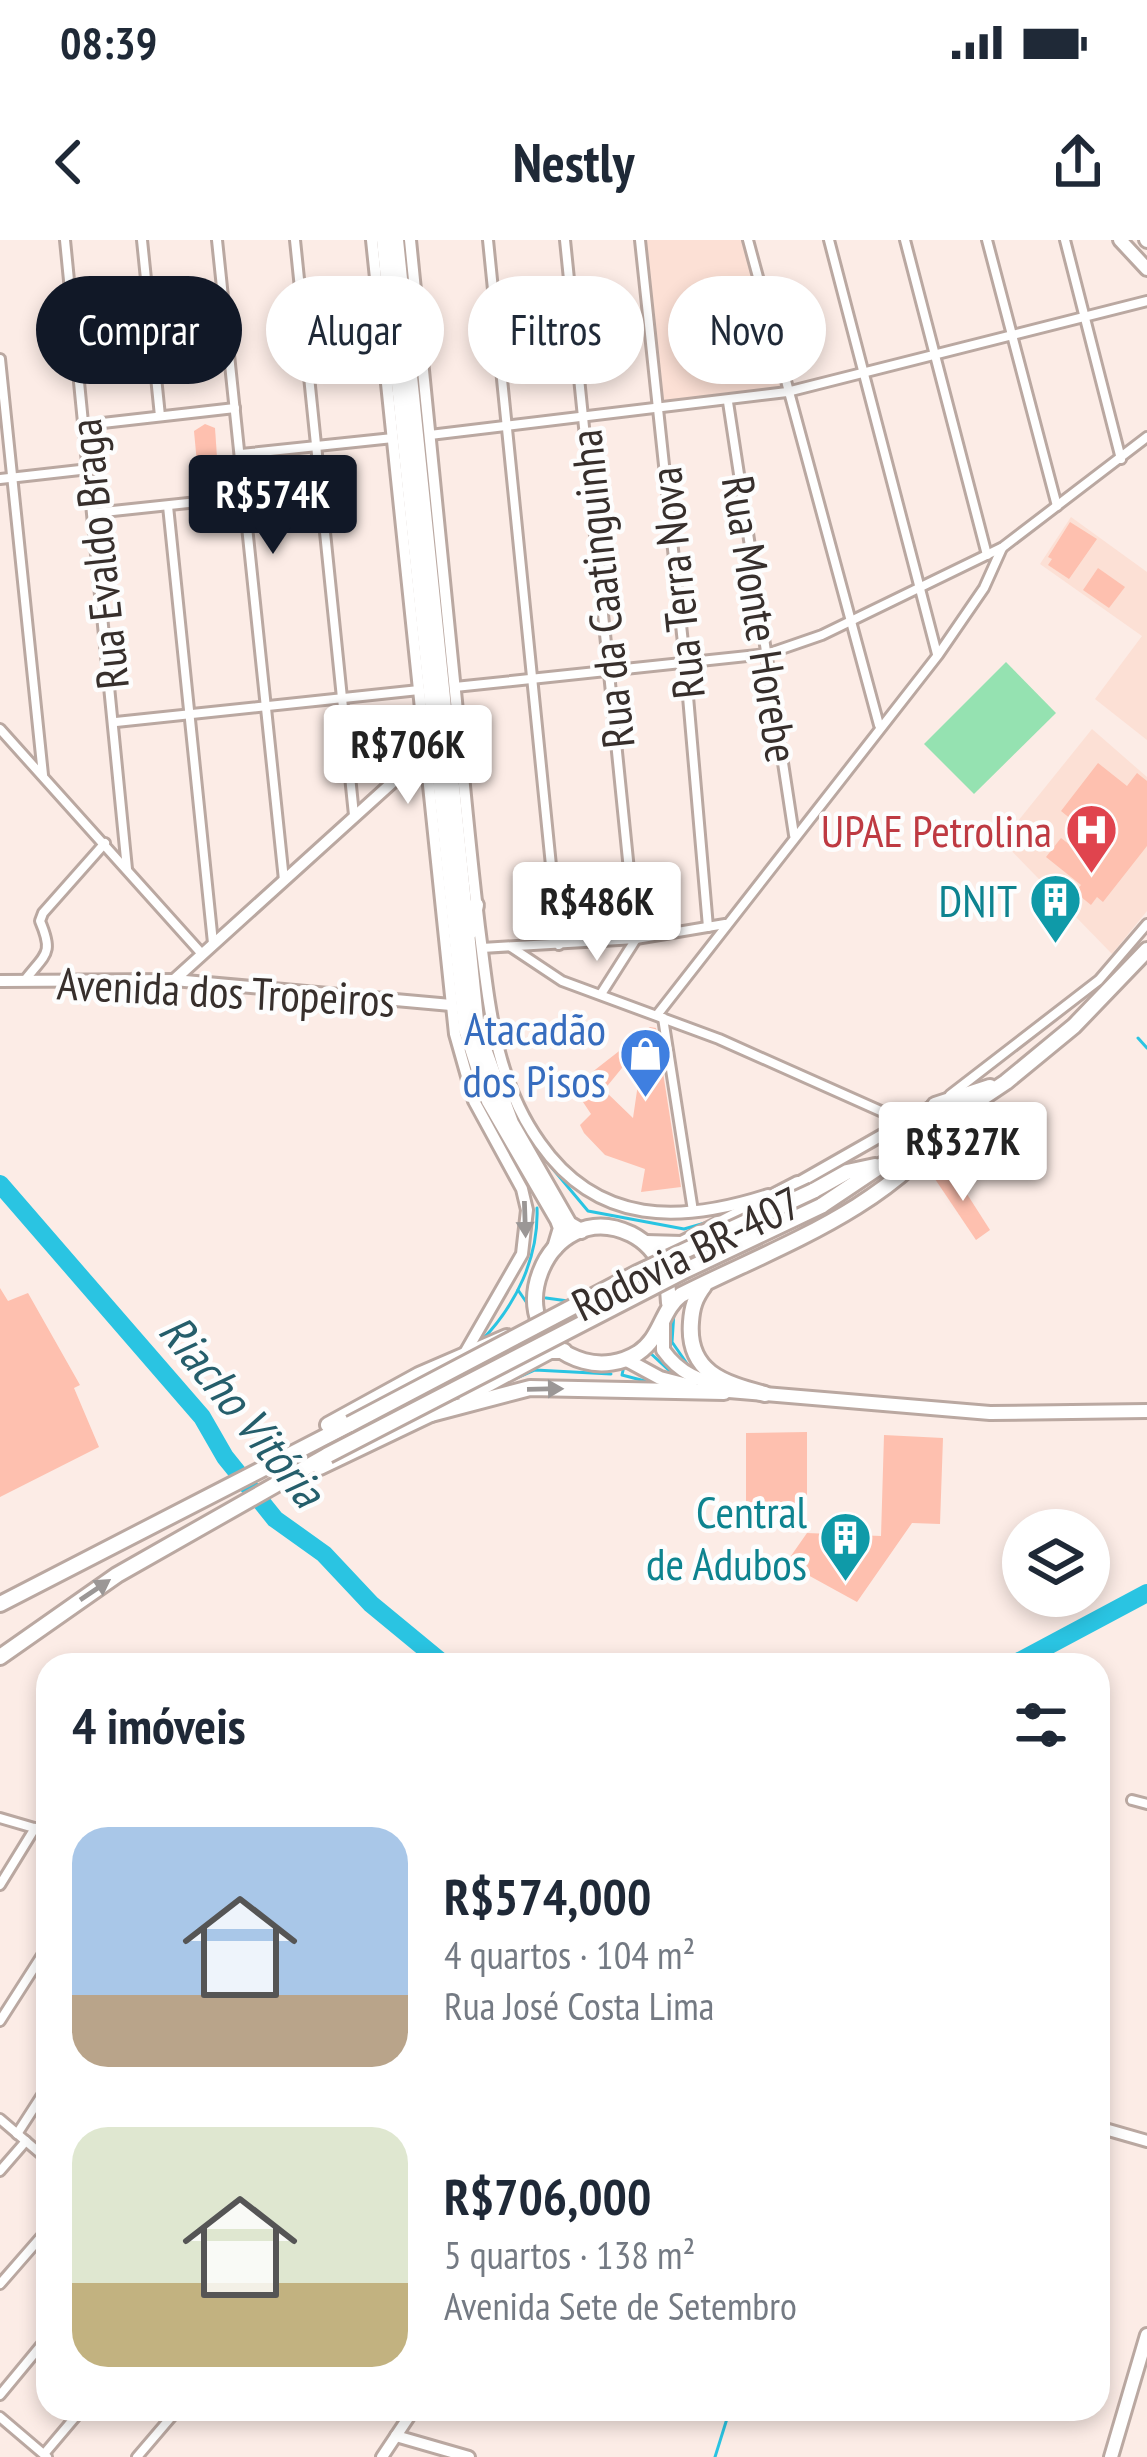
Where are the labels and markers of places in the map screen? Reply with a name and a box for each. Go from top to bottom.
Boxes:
pin: R$574K [175,455,371,557]
pin: R$706K [310,705,506,807]
place label: UPAE Petrolina [821,801,1052,859]
hospital icon: UPAE Petrolina [1063,802,1119,876]
pin: R$486K [499,862,695,964]
place label: DNIT [939,871,1017,929]
building icon: DNIT [1028,872,1084,946]
place label: Atacadão dos Pisos [462,999,606,1109]
shop icon: Atacadão dos Pisos [617,1026,673,1100]
pin: R$327K [865,1102,1061,1204]
place label: Central de Adubos [646,1482,808,1592]
building icon: Central de Adubos [818,1509,874,1583]

